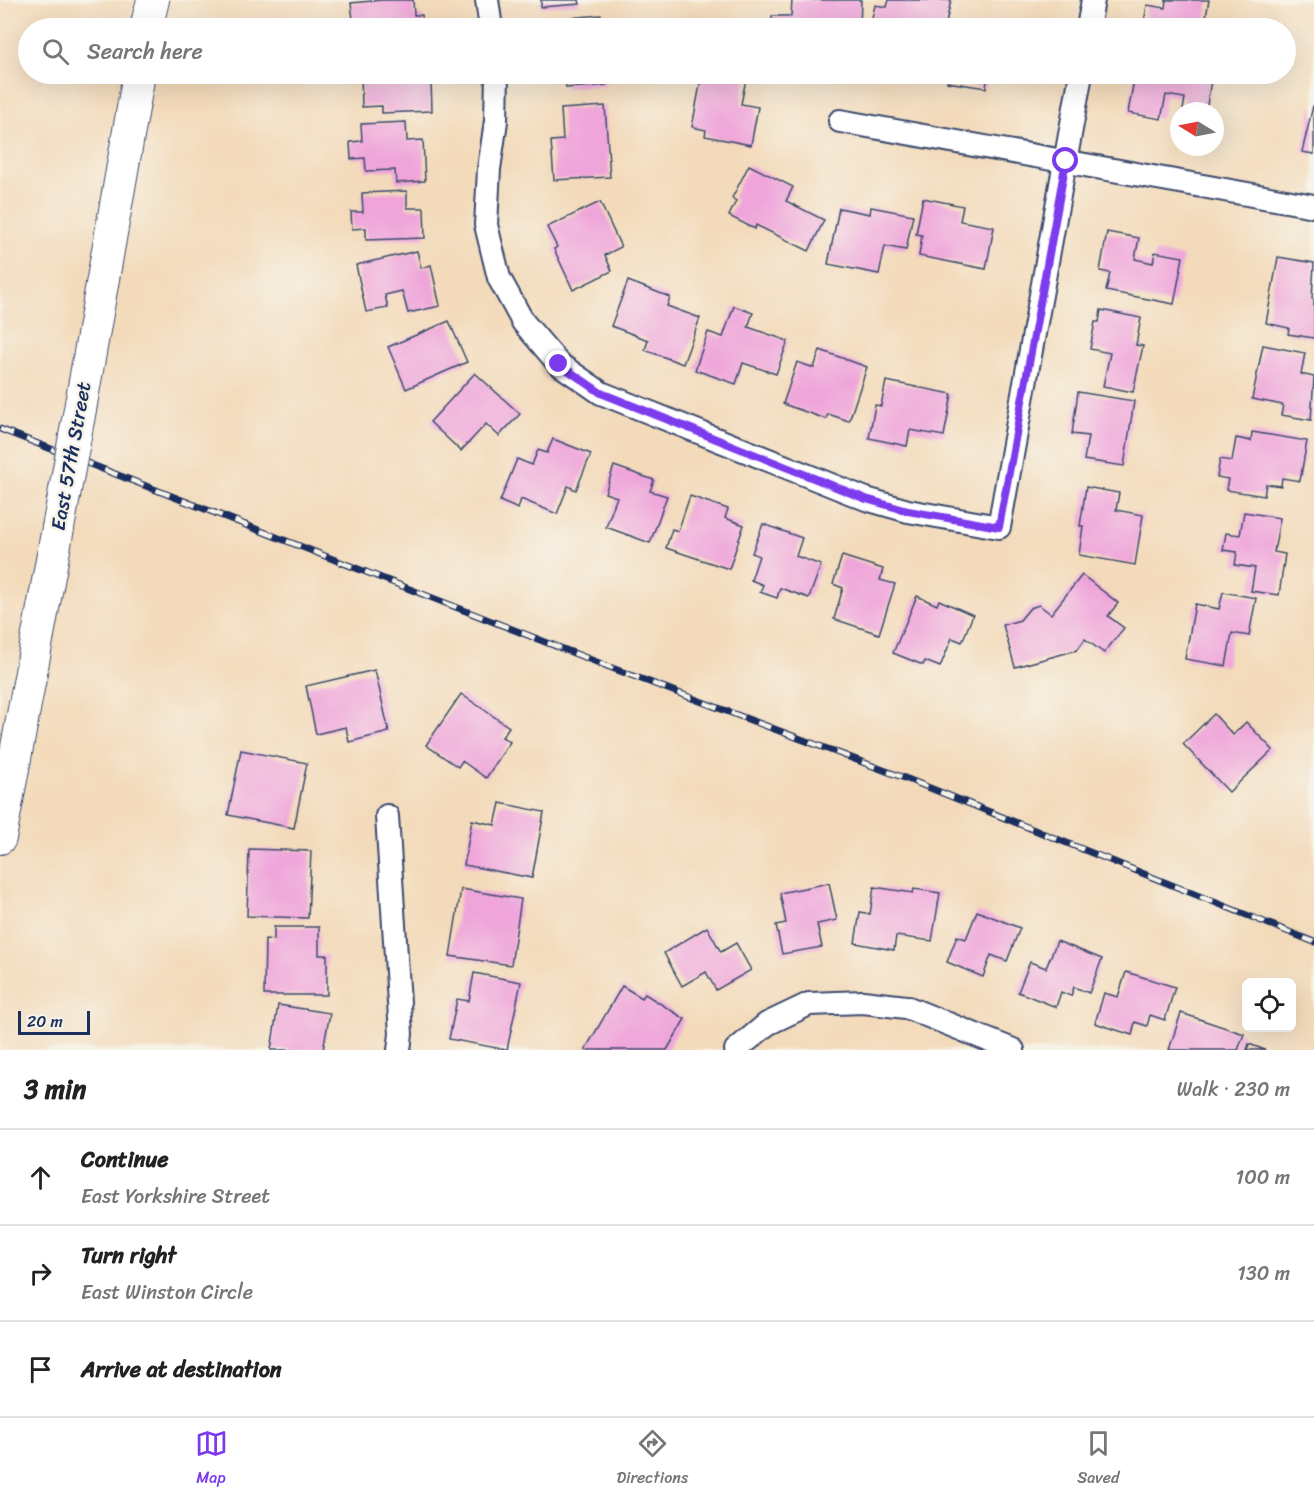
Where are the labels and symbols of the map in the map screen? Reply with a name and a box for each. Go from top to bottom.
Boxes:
north arrow [1170,102,1224,156]
route start [1052,147,1078,173]
route end [545,350,571,376]
street label: East 57th Street [41,379,101,533]
scale bar [18,1008,90,1036]

